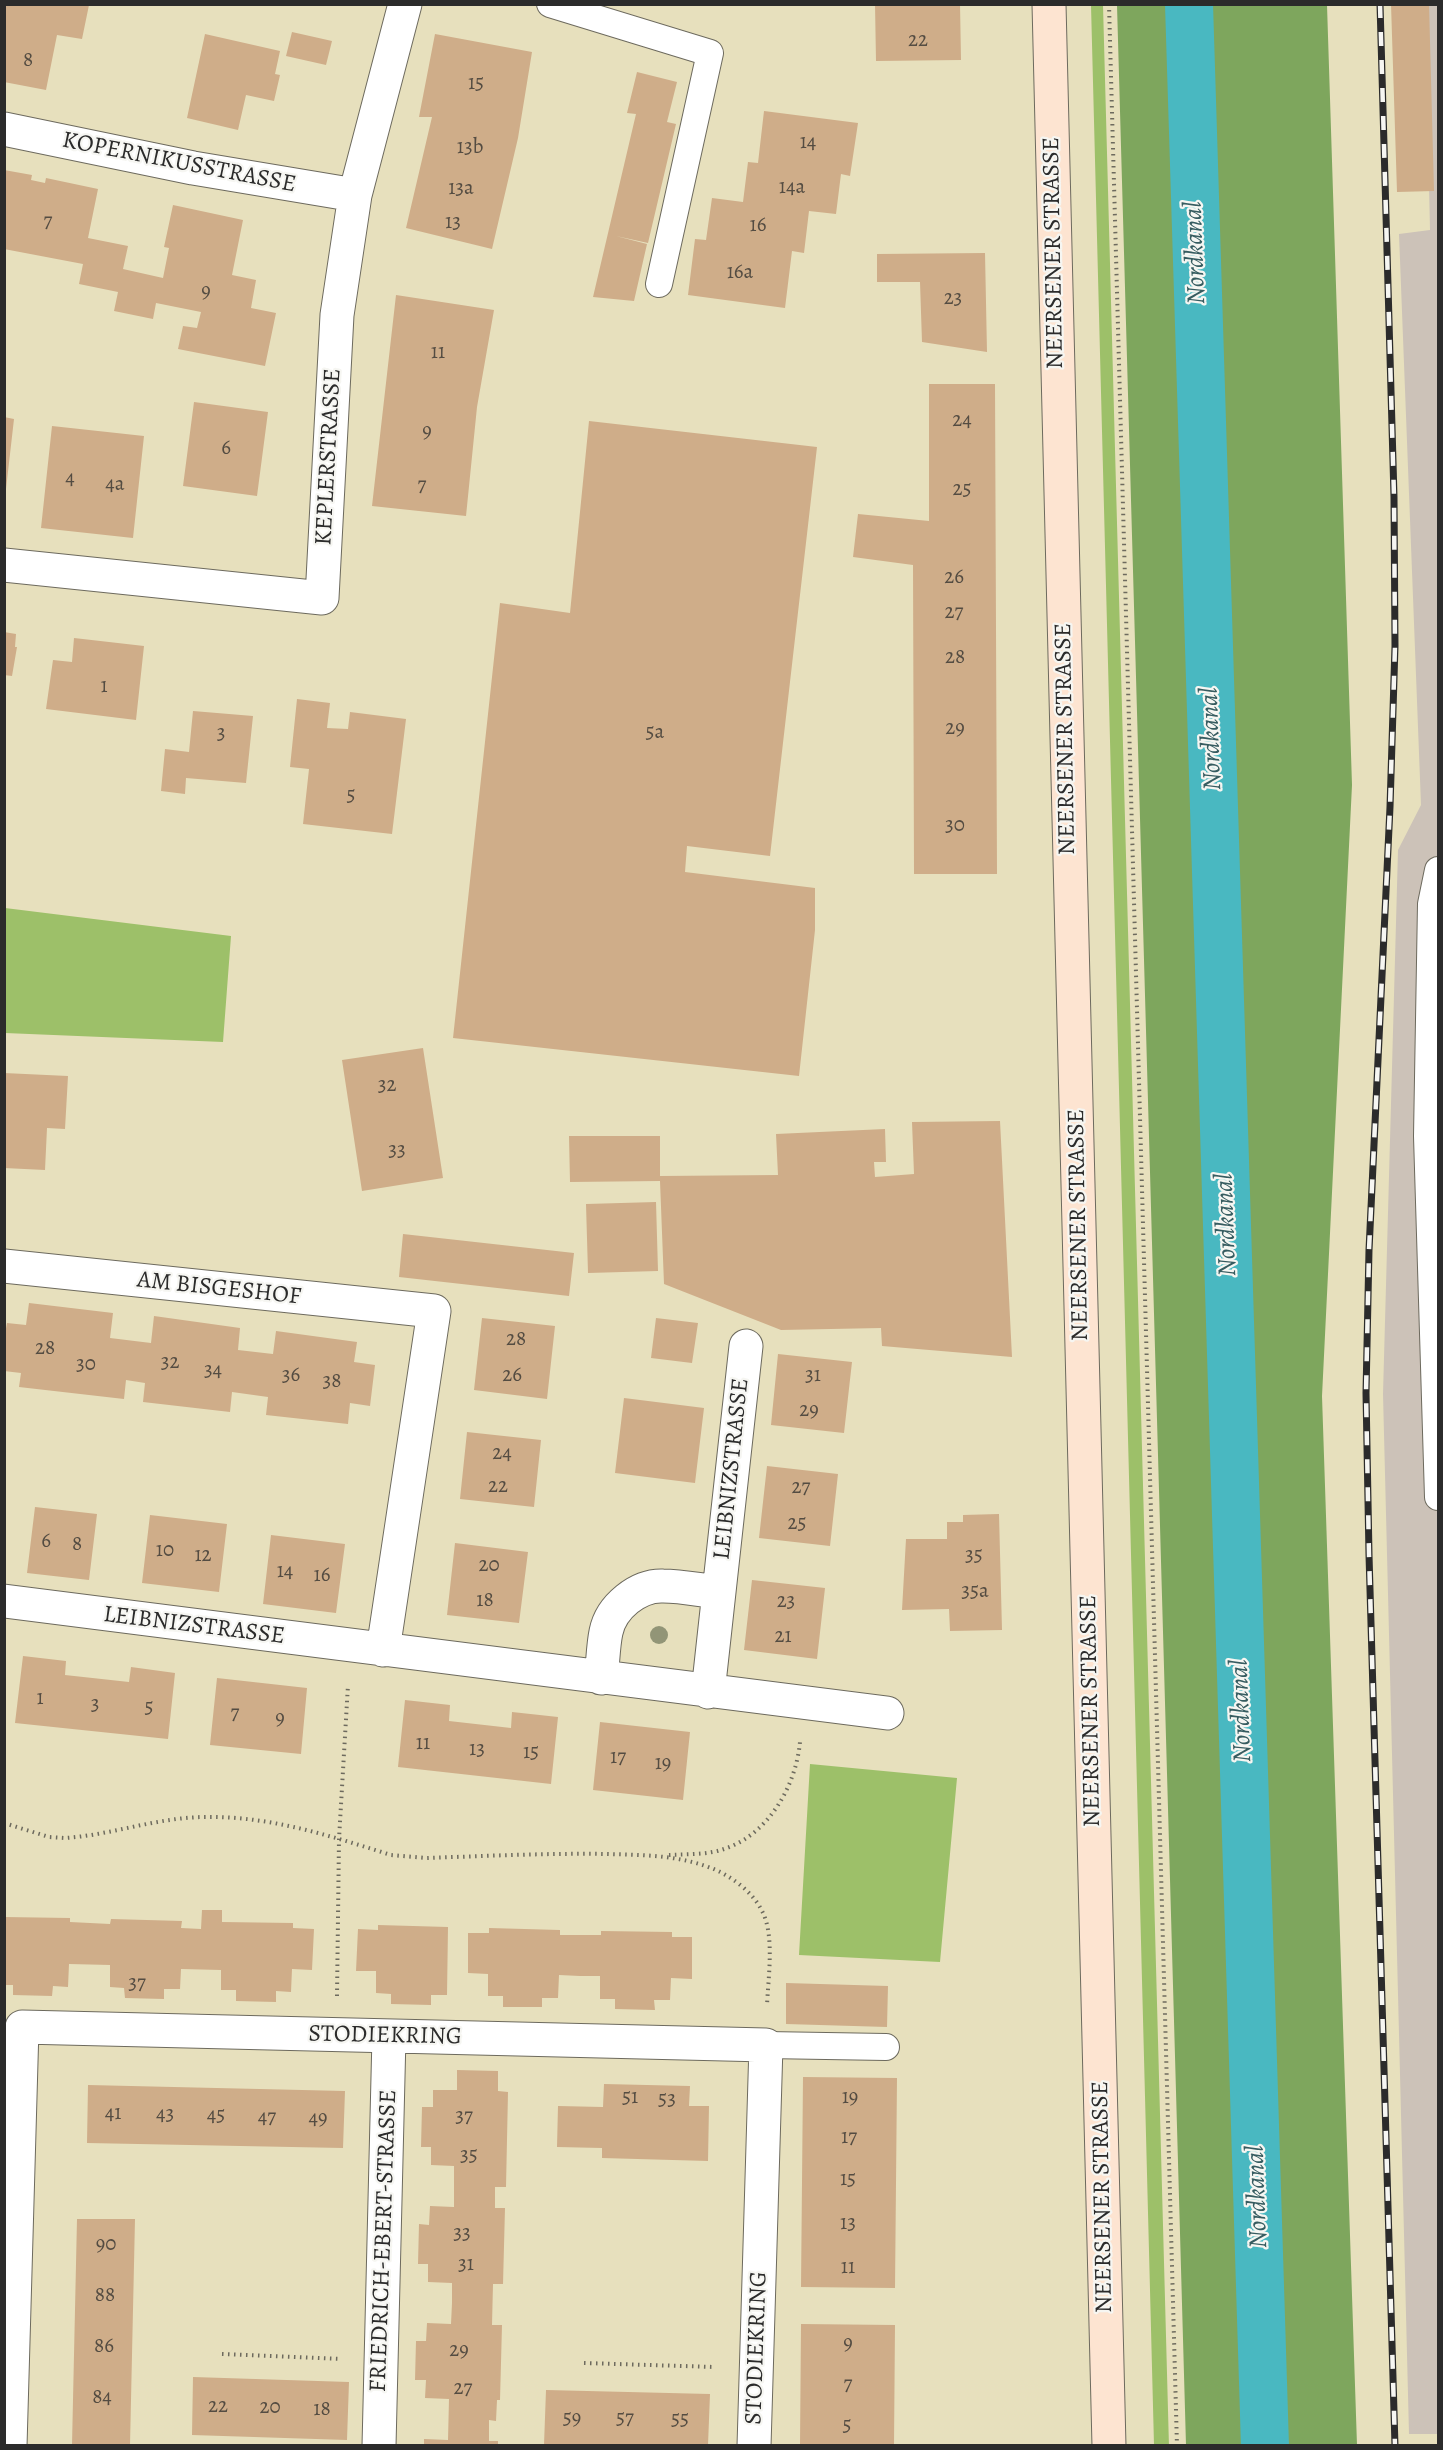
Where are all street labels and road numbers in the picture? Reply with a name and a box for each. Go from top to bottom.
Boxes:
street label: KOPERNIKUSSTRASSE [60,126,298,200]
street label: NEERSENER STRASSE [1038,137,1070,369]
street label: KEPLERSTRASSE [310,368,348,546]
street label: NEERSENER STRASSE [1050,623,1082,855]
street label: NEERSENER STRASSE [1063,1109,1095,1341]
street label: AM BISGESHOF [136,1266,302,1312]
street label: LEIBNIZSTRASSE [708,1377,756,1561]
street label: NEERSENER STRASSE [1075,1595,1107,1827]
street label: LEIBNIZSTRASSE [102,1601,286,1651]
street label: STODIEKRING [308,2020,462,2052]
street label: NEERSENER STRASSE [1087,2081,1119,2313]
street label: FRIEDRICH-EBERT-STRASSE [364,2089,404,2393]
street label: STODIEKRING [740,2271,774,2425]

